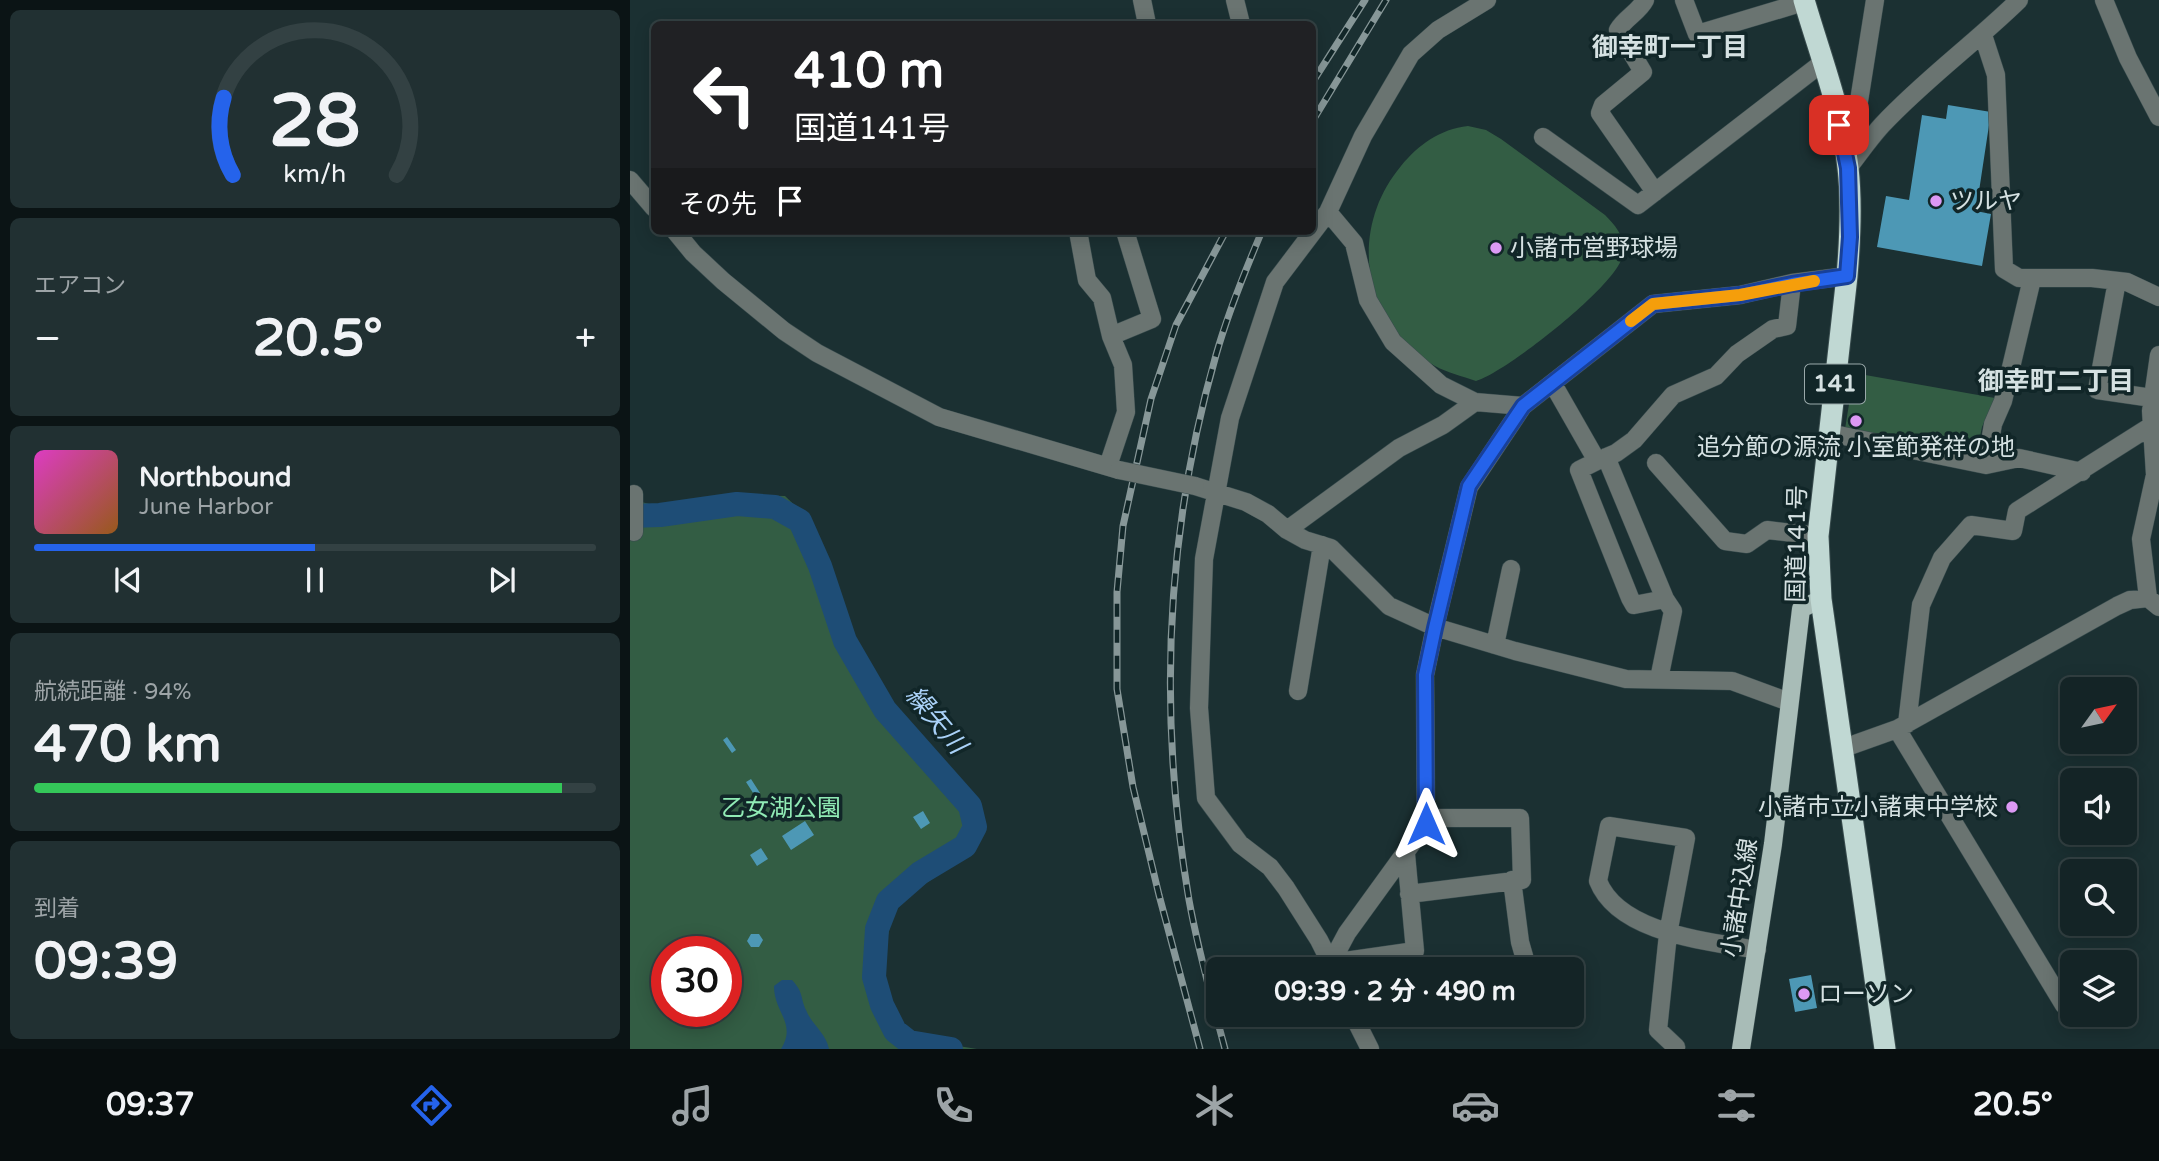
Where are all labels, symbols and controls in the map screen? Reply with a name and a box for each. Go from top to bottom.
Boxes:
district label: 御幸町一丁目 [1592,32,1748,63]
text: 410 m [794,42,944,101]
icon: left [679,49,770,140]
text: 28 [269,78,361,166]
pin [1809,95,1869,155]
icon: arrive [1820,106,1858,144]
text: 国道141号 [794,110,950,148]
text: km/h [284,159,346,189]
icon: arrive [771,182,809,220]
place label: ツルヤ [1950,187,2022,216]
text: その先 [679,189,757,220]
marker: ツルヤ [1928,193,1944,209]
place label: 小諸市営野球場 [1510,234,1678,263]
marker: 小諸市営野球場 [1488,240,1504,256]
text: エアコン [34,272,126,300]
text: 20.5° [253,307,383,370]
text: − [34,316,61,362]
text: + [575,316,596,362]
road number: 141 [1805,364,1865,404]
district label: 御幸町二丁目 [1978,366,2134,397]
marker: 追分節の源流 小室節発祥の地 [1848,413,1864,429]
place label: 追分節の源流 小室節発祥の地 [1697,433,2015,462]
text: Northbound [139,462,291,493]
street label: 国道141号 [1781,485,1813,603]
text: June Harbor [139,493,273,521]
icon: previous [109,561,147,599]
icon: pause [296,561,334,599]
icon: next [483,561,521,599]
north arrow [2060,677,2137,754]
map controls [2060,677,2137,1027]
text: 航続距離 · 94% [34,678,192,706]
water label: 繰矢川 [899,680,975,762]
text: 470 km [34,713,222,776]
button: sound [2060,768,2137,845]
position arrow [1389,787,1463,861]
place label: 小諸市立小諸東中学校 [1758,793,1998,822]
park label: 乙女湖公園 [721,794,841,823]
marker: 小諸市立小諸東中学校 [2004,799,2020,815]
street label: 小諸中込線 [1716,836,1764,960]
button: search [2060,859,2137,936]
text: 到着 [34,895,80,923]
text: 09:39 [34,930,178,993]
speed limit sign: 30 [651,936,742,1027]
button: layers [2060,950,2137,1027]
text: 09:39 · 2 分 · 490 m [1274,976,1516,1007]
place label: ローソン [1818,980,1914,1009]
marker: ローソン [1796,986,1812,1002]
icon: directions [407,1081,456,1130]
icon: music [668,1081,717,1130]
icon: phone [929,1081,978,1130]
icon: climate [1190,1081,1239,1130]
icon: car [1451,1081,1500,1130]
icon: filters [1712,1081,1761,1130]
text: 09:37 [106,1086,195,1124]
text: 20.5° [1973,1086,2053,1124]

